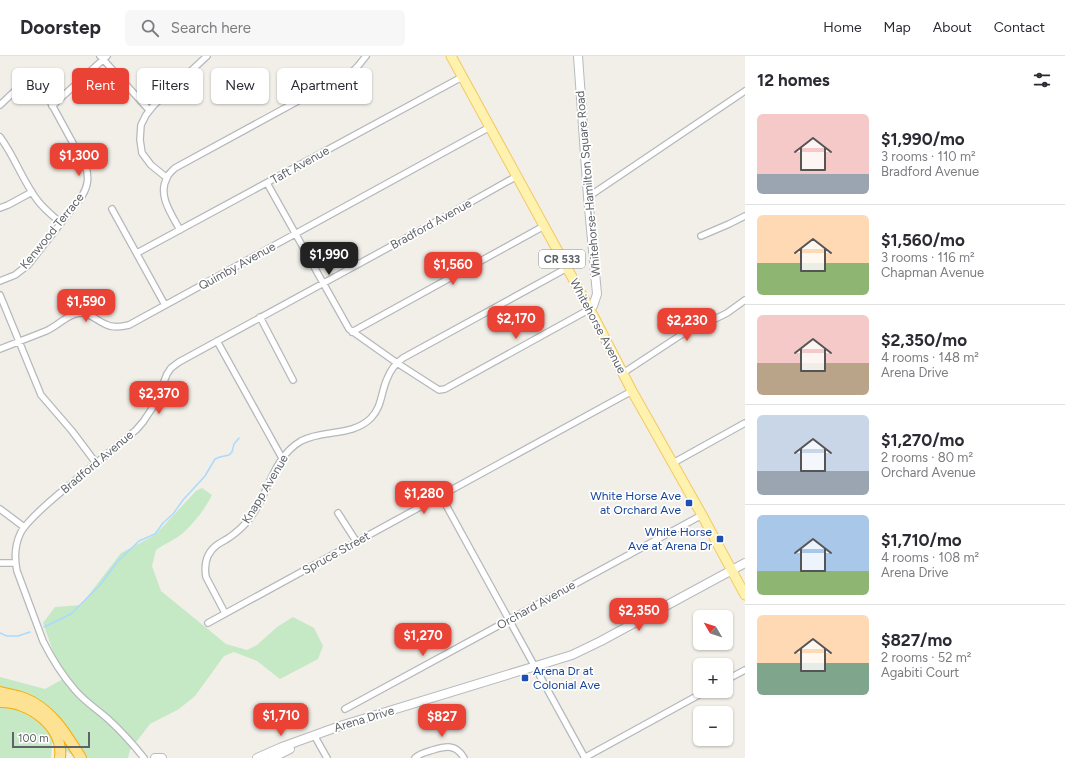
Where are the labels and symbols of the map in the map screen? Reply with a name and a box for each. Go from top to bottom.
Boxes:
street label: Whitehorse-Hamilton Square Road [573,90,603,278]
pin: $1,300 [46,143,112,177]
street label: Taft Avenue [268,143,332,187]
street label: Kenwood Terrace [17,190,87,272]
street label: Bradford Avenue [388,196,474,252]
street label: Quimby Avenue [196,239,278,293]
pin: $1,990 [296,242,362,276]
road number: CR 533 [539,250,585,268]
pin: $1,560 [420,252,486,286]
street label: Whitehorse Avenue [567,276,629,376]
pin: $1,590 [53,289,119,323]
pin: $2,170 [483,306,549,340]
pin: $2,230 [654,308,720,342]
pin: $2,370 [126,381,192,415]
street label: Bradford Avenue [58,427,137,496]
street label: Knapp Avenue [239,452,291,526]
pin: $1,280 [391,481,457,515]
place label: White Horse Ave at Orchard Ave [590,489,681,517]
marker: White Horse Ave at Orchard Ave [684,498,694,508]
place label: White Horse Ave at Arena Dr [628,525,712,553]
street label: Spruce Street [300,529,373,577]
marker: White Horse Ave at Arena Dr [715,534,725,544]
street label: Orchard Avenue [494,577,578,632]
pin: $2,350 [606,598,672,632]
north arrow [693,610,733,650]
pin: $1,270 [390,623,456,657]
place label: Arena Dr at Colonial Ave [533,664,601,692]
marker: Arena Dr at Colonial Ave [520,673,530,683]
pin: $1,710 [248,703,314,737]
street label: Arena Drive [332,703,396,735]
pin: $827 [418,704,466,738]
scale bar [12,730,90,749]

